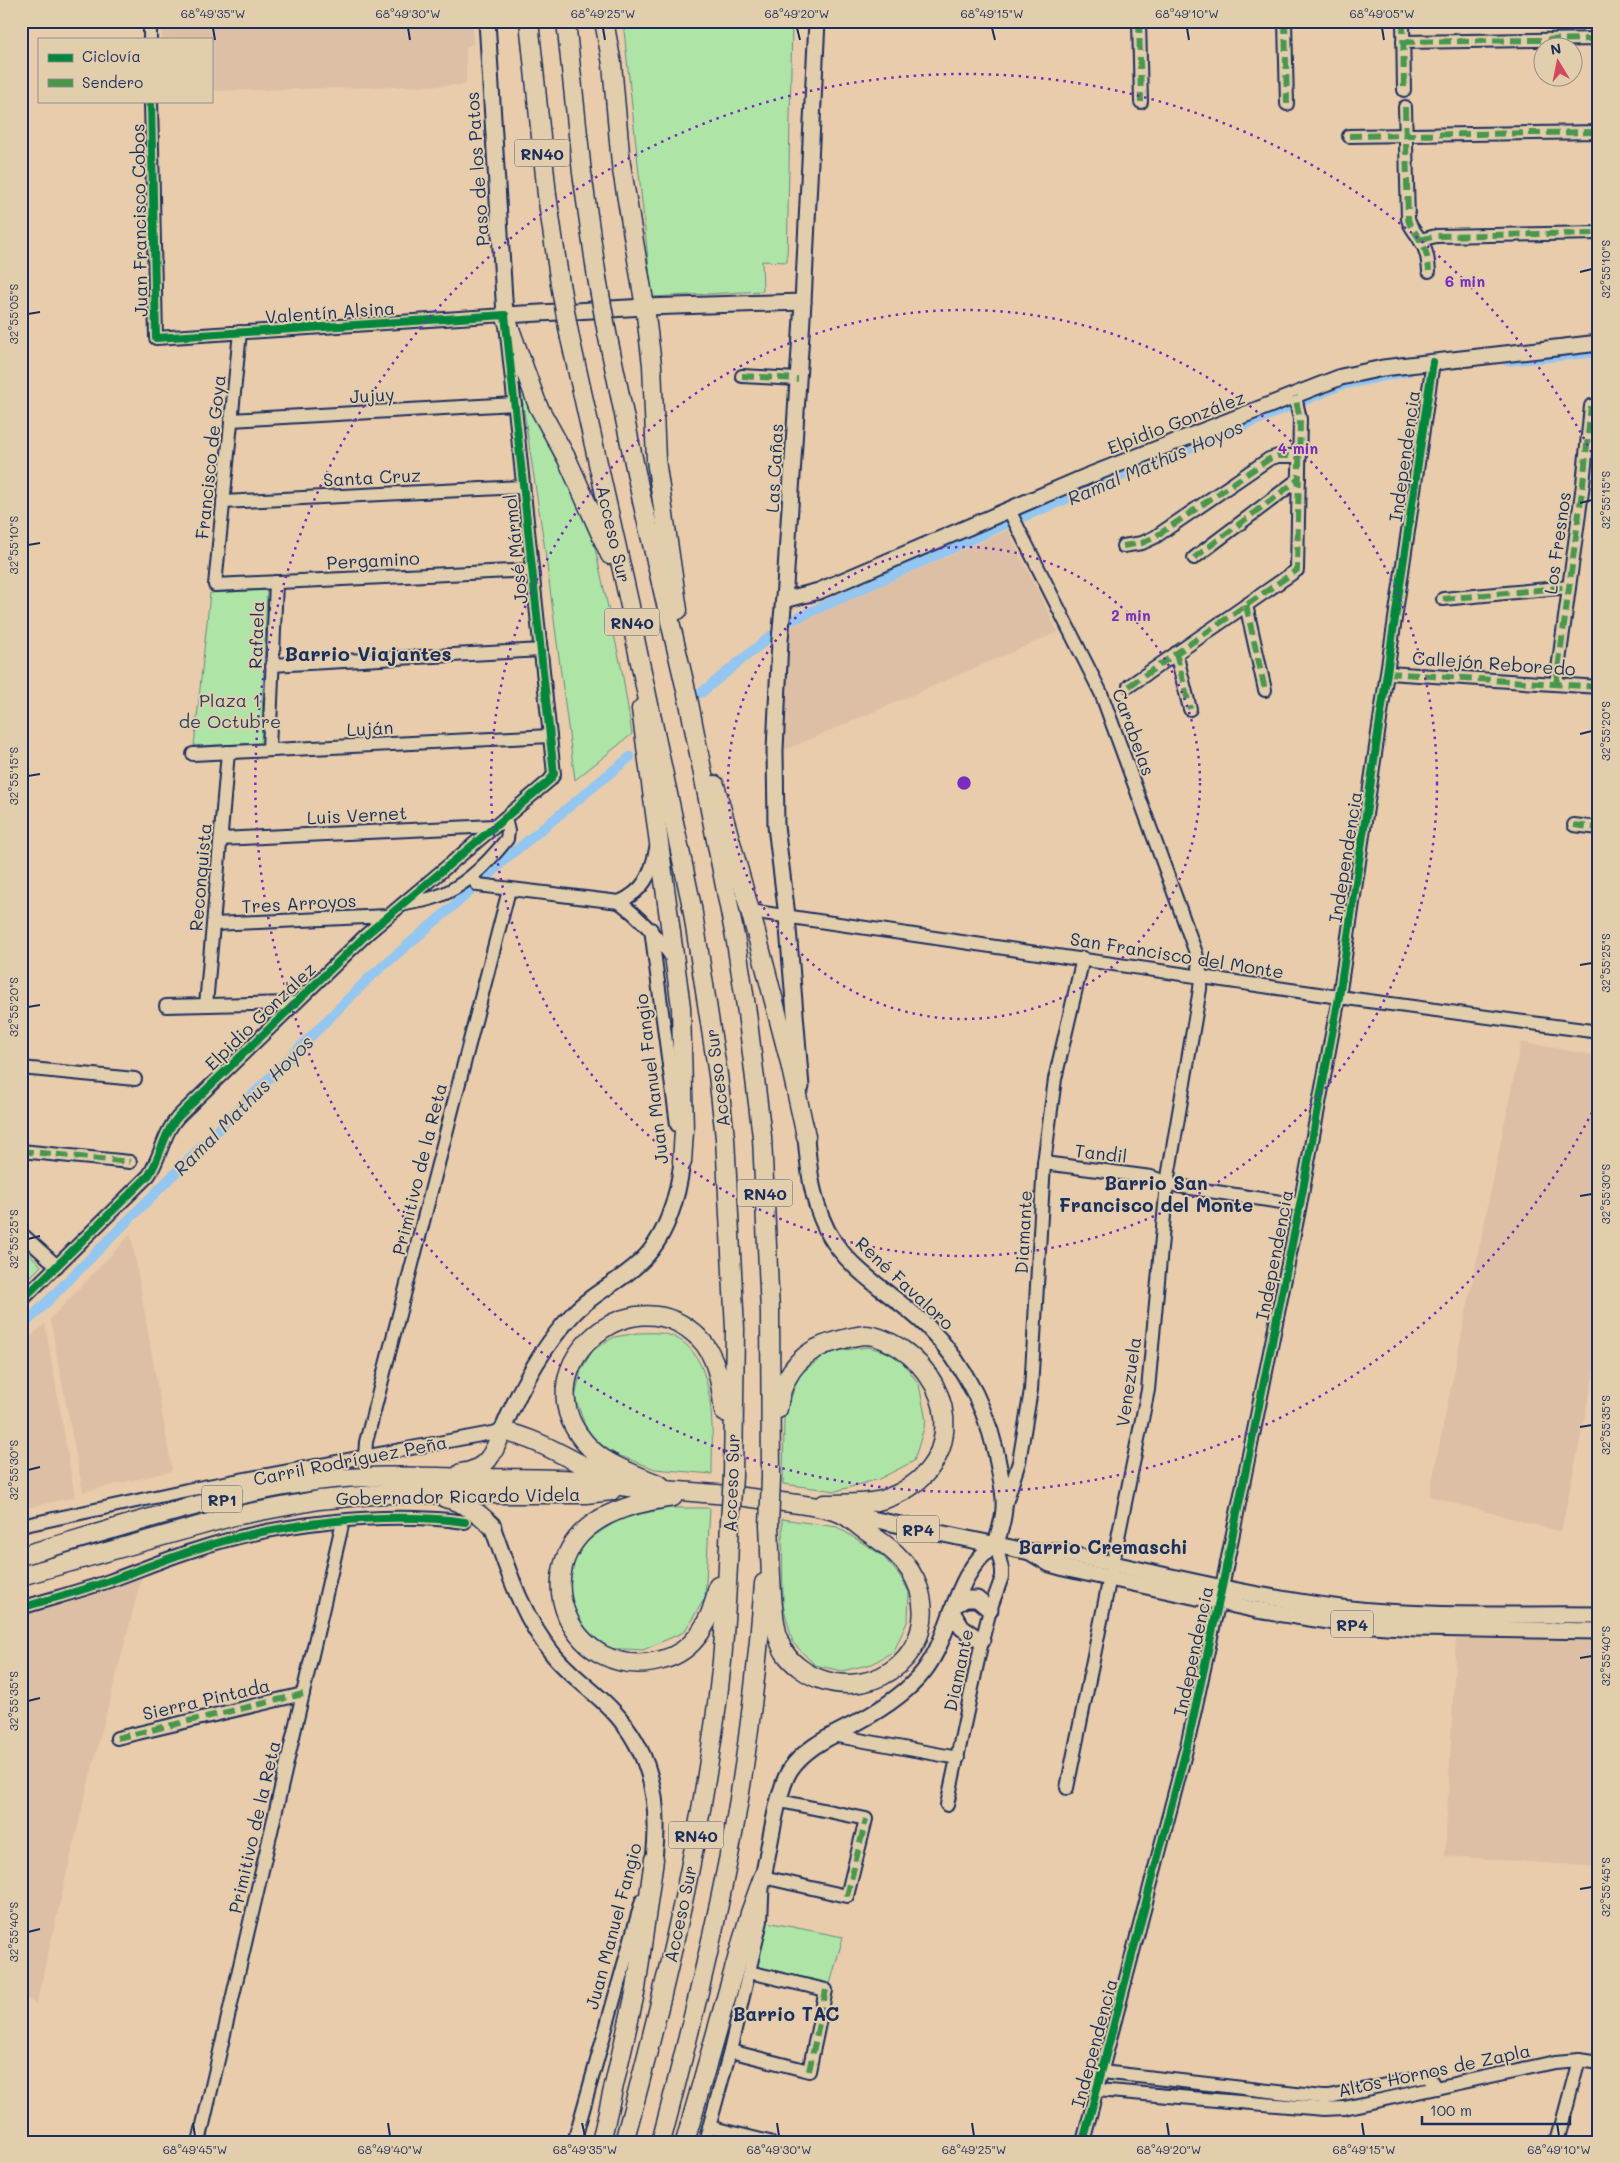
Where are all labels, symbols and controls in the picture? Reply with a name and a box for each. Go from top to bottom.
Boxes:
text: 68°49'35"W [181,5,245,21]
text: 68°49'30"W [375,5,441,21]
text: 68°49'25"W [571,5,635,21]
text: 68°49'20"W [765,5,829,21]
text: 68°49'15"W [960,5,1024,21]
text: 68°49'10"W [1155,5,1219,21]
text: 68°49'05"W [1349,5,1415,21]
legend [38,38,212,102]
north arrow [1532,38,1582,88]
text: N [1549,38,1563,59]
text: Ciclovía [82,46,141,66]
text: Sendero [82,72,143,92]
street label: Paso de los Patos [460,91,494,247]
street label: Juan Francisco Cobos [125,123,153,317]
road number: RN40 [514,140,570,167]
text: 32°55'10"S [1597,239,1613,298]
text: 6 min [1445,271,1485,291]
text: 32°55'05"S [5,284,21,344]
street label: Valentín Alsina [264,295,396,329]
street label: Francisco de Goya [189,374,231,540]
street label: Jujuy [349,382,395,408]
street label: Elpidio González [1104,385,1248,459]
street label: Independencia [1383,389,1425,523]
water label: Ramal Mathus Hoyos [1063,414,1247,510]
street label: Las Cañas [760,423,788,513]
text: 4 min [1278,438,1318,458]
street label: Santa Cruz [322,462,422,492]
text: 32°55'15"S [1597,471,1613,529]
street label: Acceso Sur [591,483,637,585]
street label: Los Fresnos [1538,490,1576,596]
street label: José Mármol [497,493,533,605]
text: 32°55'10"S [5,515,21,574]
street label: Pergamino [326,546,421,574]
street label: Rafaela [243,601,269,669]
text: 2 min [1111,605,1151,625]
road number: RN40 [604,608,660,636]
district label: Barrio Viajantes [284,640,452,666]
street label: Callejón Reboredo [1411,645,1577,681]
street label: Carabelas [1107,685,1161,779]
park label: Plaza 1 de Octubre [179,688,281,733]
text: 32°55'20"S [1597,701,1613,761]
street label: Luján [346,715,394,741]
text: 32°55'15"S [5,747,21,805]
centre of rings [955,774,973,792]
street label: Independencia [1323,790,1367,924]
street label: Luis Vernet [306,800,408,830]
street label: Reconquista [183,822,217,932]
street label: Tres Arroyos [241,888,357,918]
street label: San Francisco del Monte [1068,926,1286,984]
text: 32°55'25"S [1597,933,1613,993]
street label: Elpidio González [199,957,321,1075]
text: 32°55'20"S [5,977,21,1037]
street label: Juan Manuel Fangio [629,992,673,1165]
street label: Acceso Sur [699,1027,735,1129]
water label: Ramal Mathus Hoyos [167,1029,319,1181]
street label: Primitivo de la Reta [386,1081,452,1257]
street label: Tandil [1073,1138,1129,1168]
text: 32°55'30"S [1597,1164,1613,1224]
district label: Barrio San Francisco del Monte [1059,1170,1253,1217]
road number: RN40 [738,1180,792,1206]
street label: Independencia [1250,1188,1298,1322]
street label: Diamante [1009,1190,1037,1274]
text: 32°55'25"S [5,1209,21,1269]
street label: René Favaloro [851,1231,960,1335]
street label: Venezuela [1110,1335,1146,1429]
text: 32°55'35"S [1597,1395,1613,1455]
street label: Carril Rodríguez Peña [251,1429,449,1491]
street label: Acceso Sur [717,1433,745,1533]
text: 32°55'30"S [5,1440,21,1500]
street label: Gobernador Ricardo Videla [335,1482,581,1510]
road number: RP1 [202,1486,242,1512]
road number: RP4 [897,1516,939,1542]
district label: Barrio Cremaschi [1018,1534,1188,1559]
street label: Independencia [1167,1584,1219,1718]
road number: RP4 [1331,1610,1373,1638]
text: 32°55'40"S [1597,1626,1613,1686]
street label: Diamante [938,1627,978,1713]
text: 32°55'35"S [5,1671,21,1731]
street label: Sierra Pintada [140,1673,272,1725]
street label: Primitivo de la Reta [222,1738,286,1916]
road number: RN40 [668,1822,724,1848]
street label: Juan Manuel Fangio [579,1840,647,2012]
text: 32°55'45"S [1597,1857,1613,1917]
street label: Acceso Sur [658,1863,702,1965]
text: 32°55'40"S [5,1902,21,1962]
street label: Independencia [1065,1976,1123,2110]
district label: Barrio TAC [733,2001,839,2026]
street label: Altos Hornos de Zapla [1336,2038,1532,2102]
scale bar [1422,2093,1570,2125]
text: 100 m [1430,2100,1472,2120]
text: 68°49'45"W [163,2141,227,2157]
text: 68°49'40"W [357,2141,423,2157]
text: 68°49'35"W [553,2141,617,2157]
text: 68°49'30"W [746,2141,812,2157]
text: 68°49'25"W [942,2141,1006,2157]
text: 68°49'20"W [1137,2141,1201,2157]
text: 68°49'15"W [1332,2141,1396,2157]
text: 68°49'10"W [1527,2141,1591,2157]

